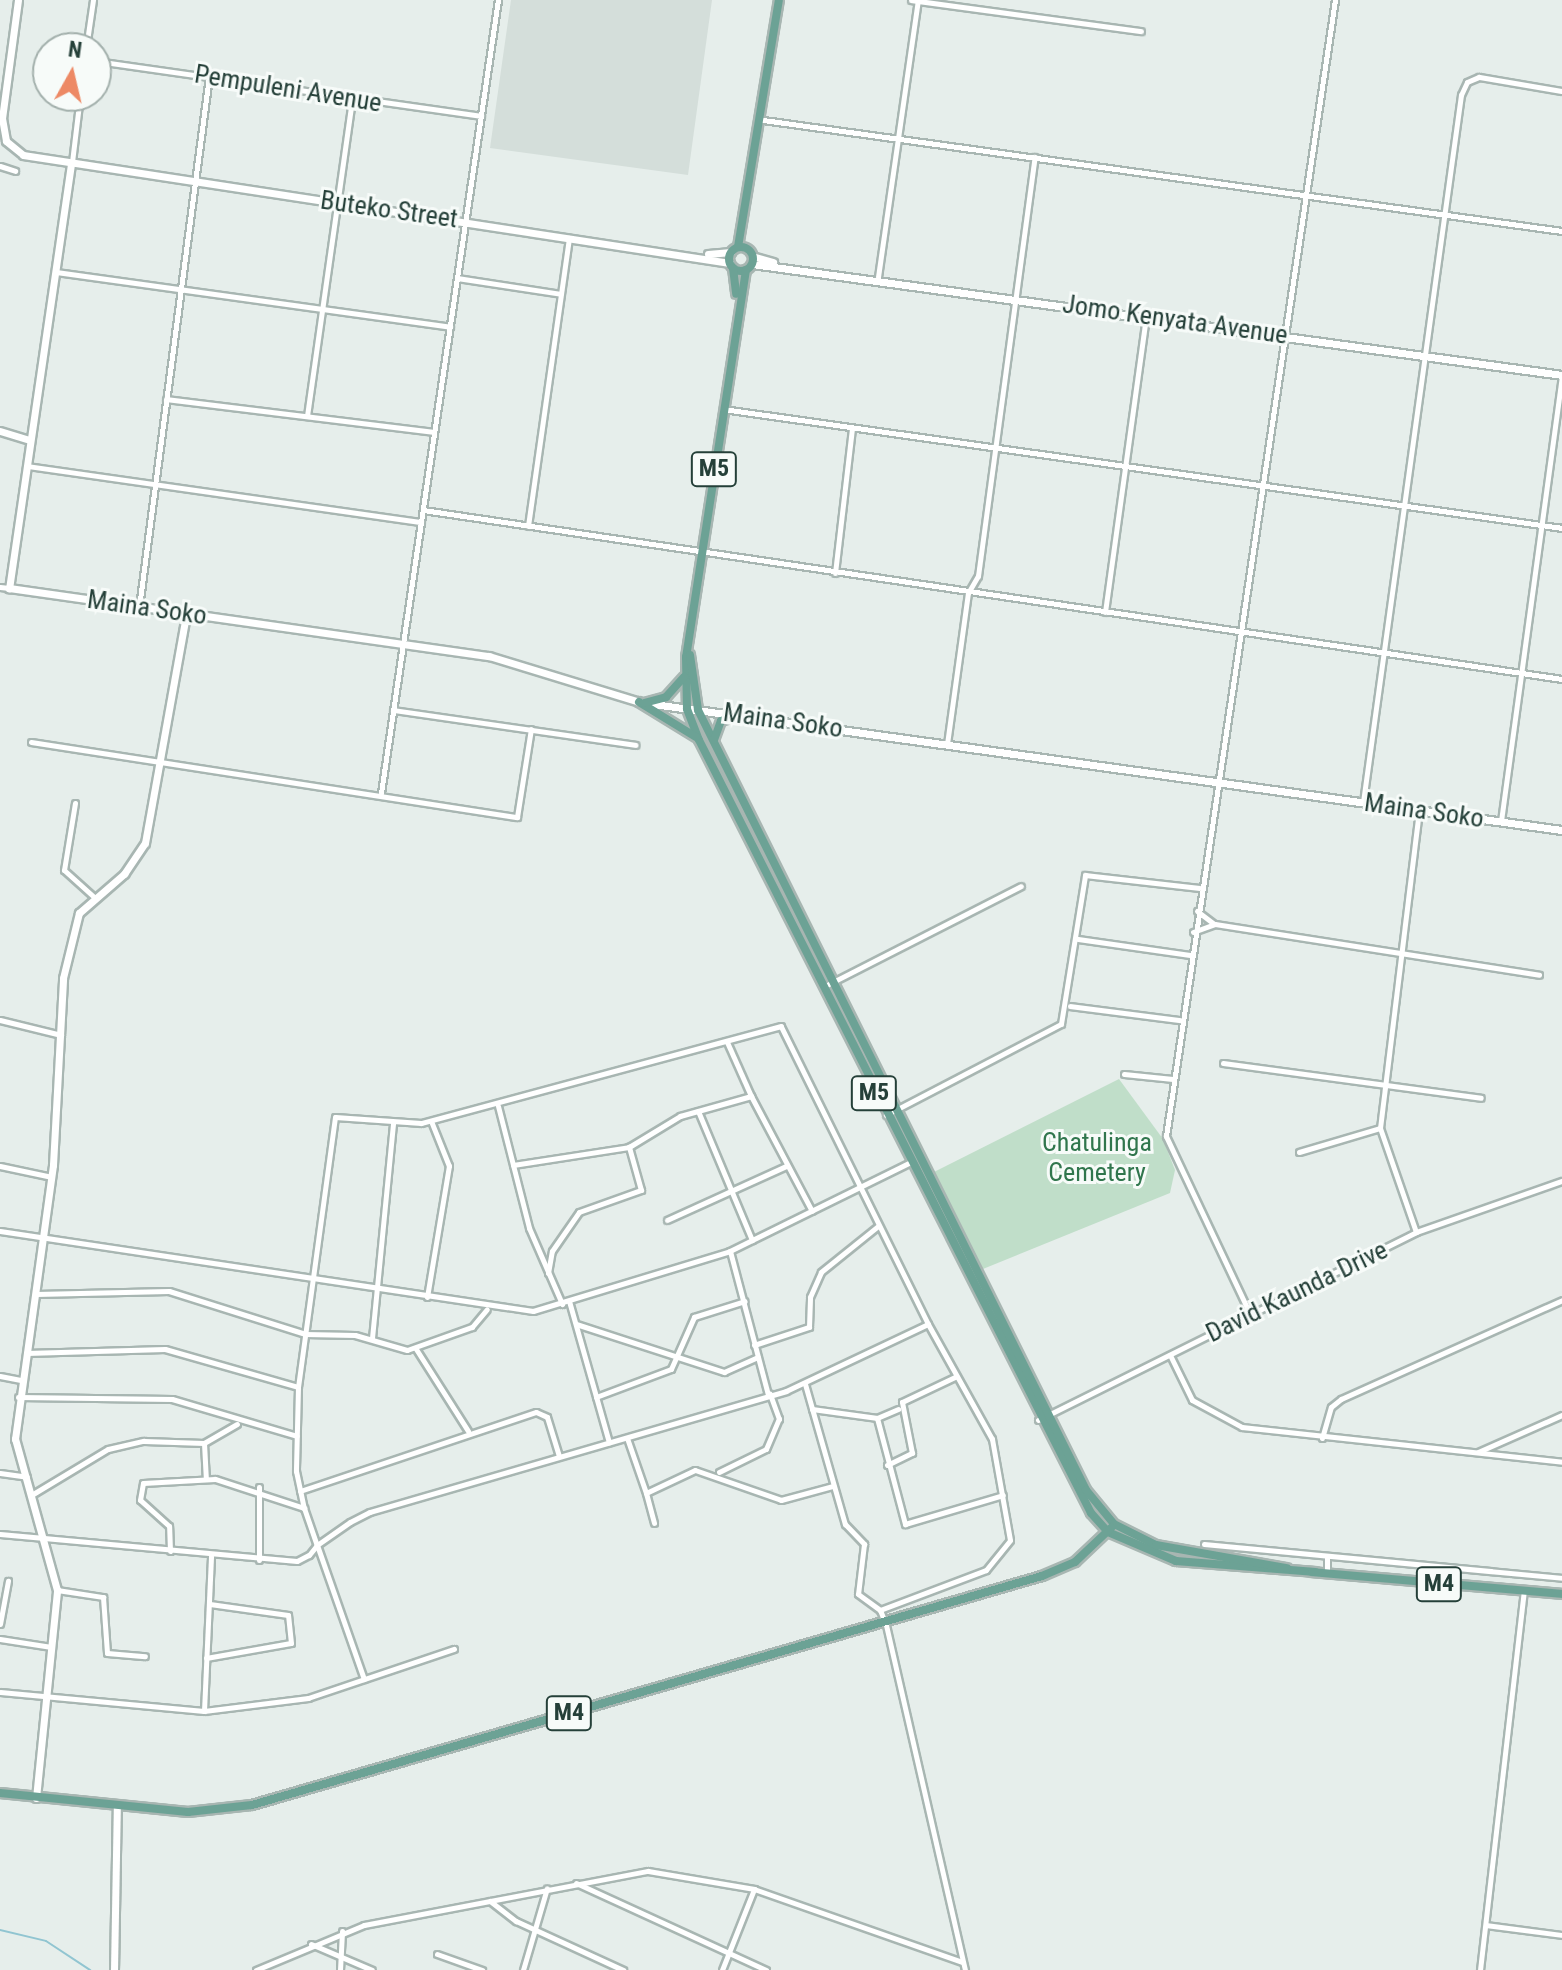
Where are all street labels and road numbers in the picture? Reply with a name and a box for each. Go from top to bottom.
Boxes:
street label: Pempuleni Avenue [192,59,384,119]
street label: Buteko Street [318,185,460,235]
street label: Jomo Kenyata Avenue [1060,289,1290,351]
road number: M5 [690,449,738,489]
street label: Maina Soko [85,584,209,632]
street label: Maina Soko [721,697,845,745]
street label: Maina Soko [1362,787,1486,835]
road number: M5 [850,1073,898,1113]
street label: David Kaunda Drive [1201,1235,1393,1349]
road number: M4 [1415,1564,1463,1604]
road number: M4 [545,1693,593,1733]

